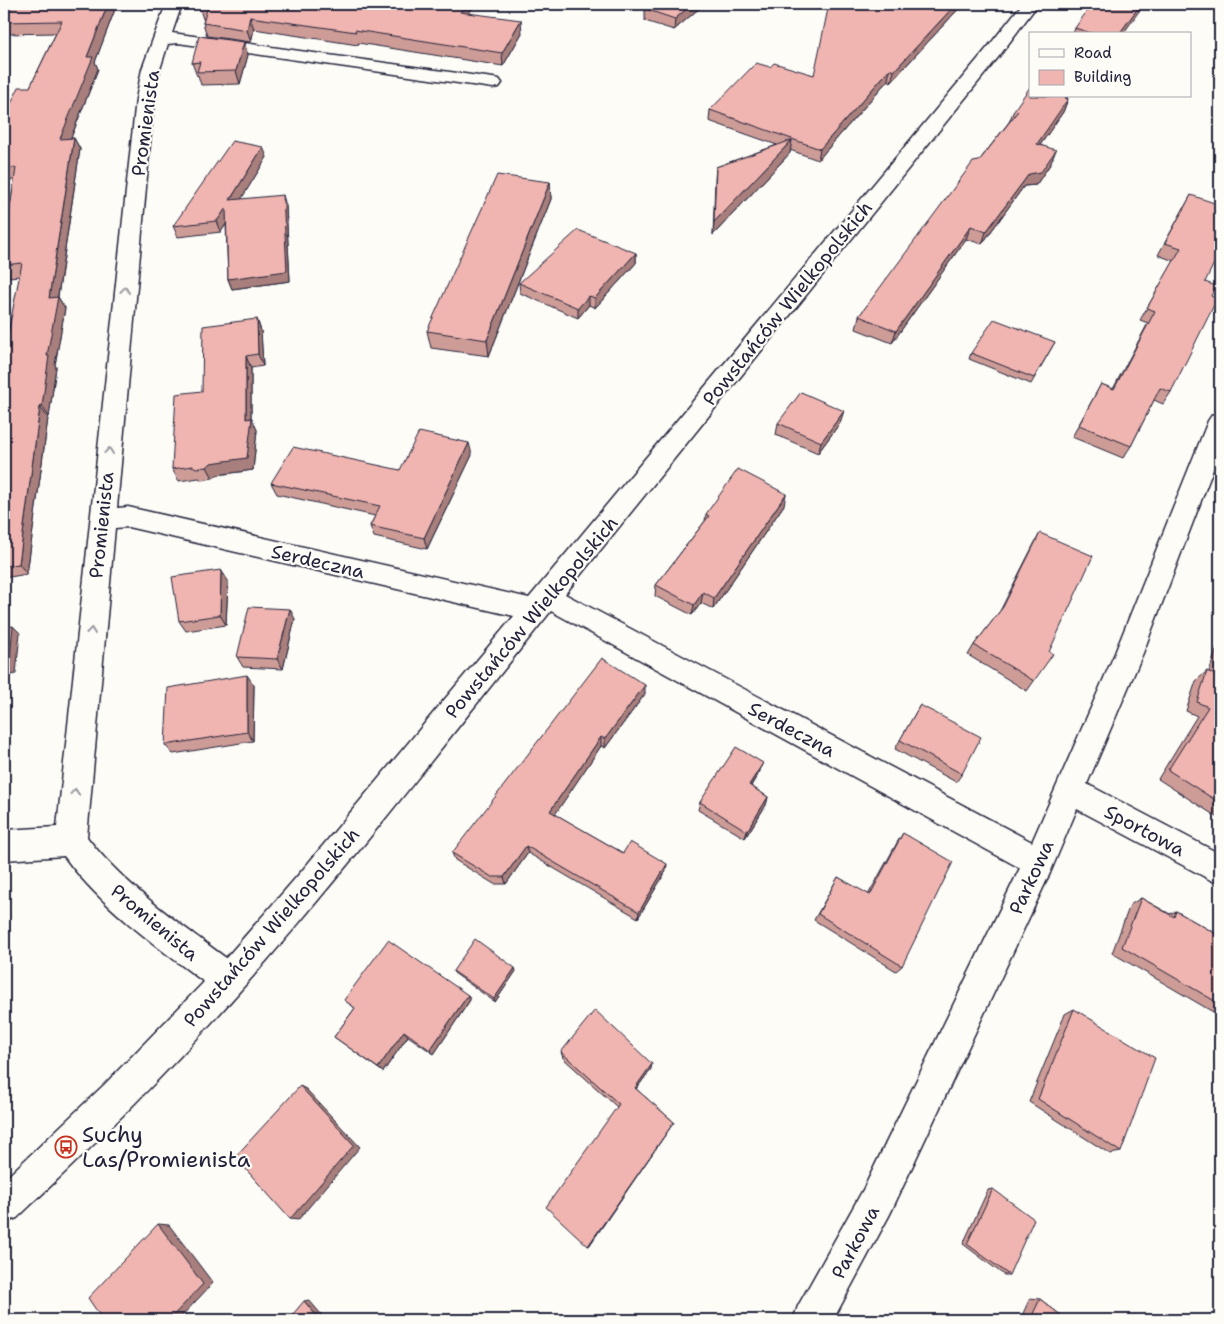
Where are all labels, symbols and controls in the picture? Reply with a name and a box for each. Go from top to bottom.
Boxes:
legend [1029,32,1192,98]
text: Road [1074,43,1112,63]
text: Building [1074,67,1131,87]
street label: Promienista [126,68,165,178]
street label: Powstańców Wielkopolskich [697,196,878,411]
one-way arrow [119,285,130,293]
one-way arrow [103,447,114,455]
street label: Promienista [83,470,120,580]
street label: Powstańców Wielkopolskich [439,511,623,724]
street label: Serdeczna [269,539,367,584]
one-way arrow [85,626,96,634]
street label: Serdeczna [744,696,840,763]
one-way arrow [69,788,80,796]
street label: Sportowa [1100,799,1189,862]
street label: Powstańców Wielkopolskich [178,822,365,1032]
street label: Parkowa [1003,836,1060,918]
street label: Promienista [106,878,204,967]
place label: Suchy Las/Promienista [82,1120,251,1174]
bus stop icon: Suchy Las/Promienista [54,1135,78,1159]
street label: Parkowa [826,1201,885,1283]

